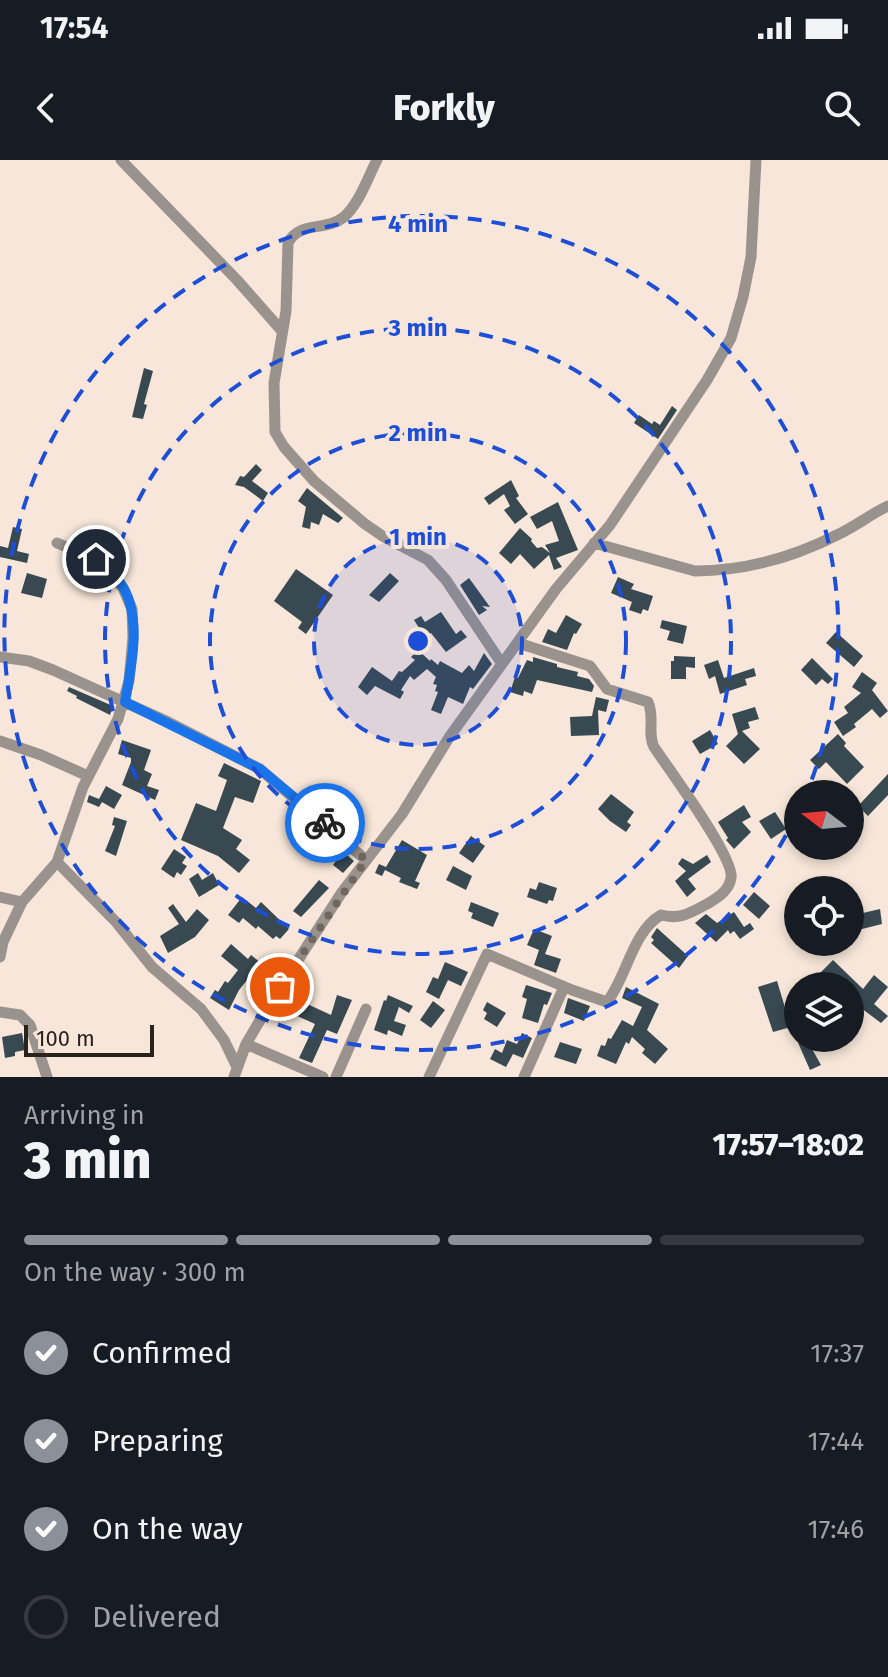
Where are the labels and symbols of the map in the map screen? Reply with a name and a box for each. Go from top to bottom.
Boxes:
text: 4 min [388,210,448,238]
text: 3 min [387,314,448,342]
text: 2 min [389,419,448,447]
text: 1 min [389,523,447,551]
pin [62,525,130,593]
centre of rings [404,627,432,655]
north arrow [784,780,864,860]
courier [285,783,365,863]
pin [246,953,314,1021]
scale bar [24,1021,154,1057]

